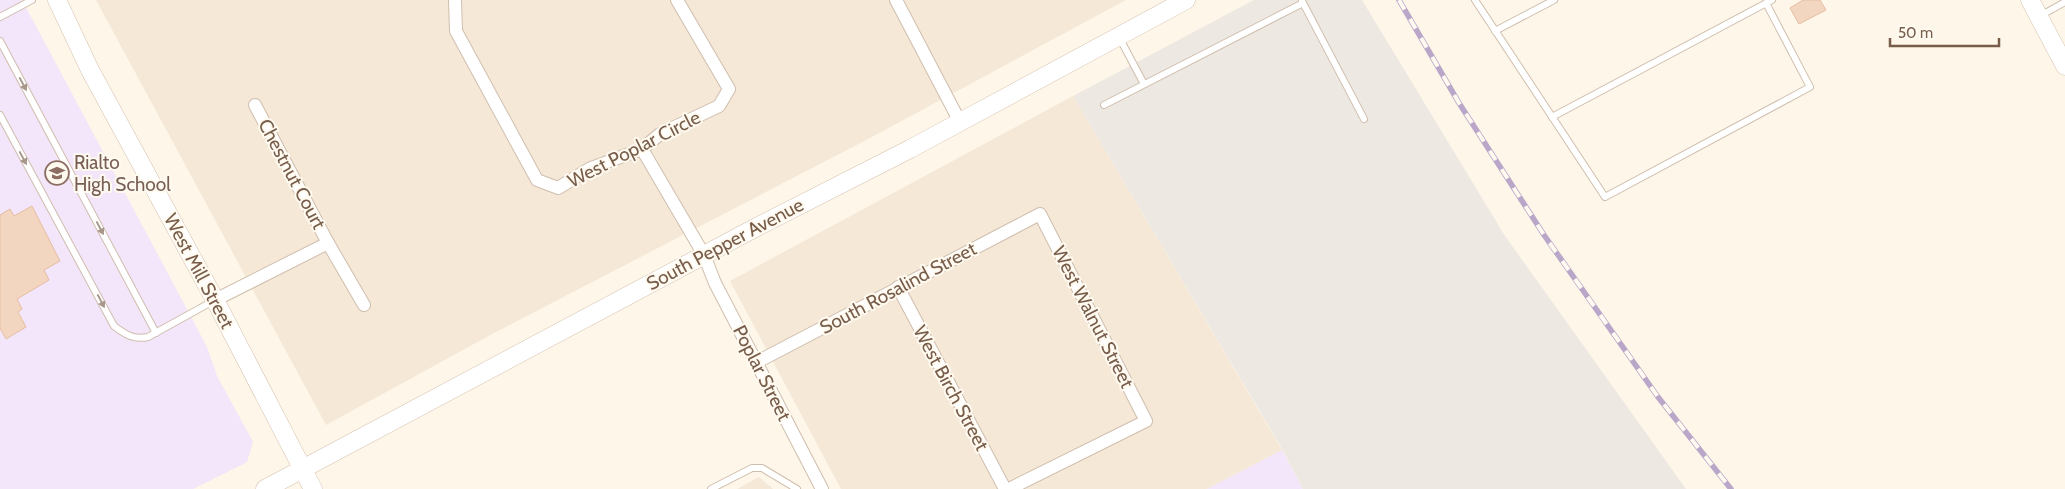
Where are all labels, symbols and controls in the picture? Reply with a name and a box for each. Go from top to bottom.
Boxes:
scale bar [1890,15,1999,47]
text: 50 m [1898,24,1933,42]
one-way arrow [19,77,27,92]
street label: West Poplar Circle [564,106,704,192]
street label: Chestnut Court [253,115,331,234]
one-way arrow [19,151,27,165]
place label: Rialto High School [74,151,171,196]
school or university icon: Rialto High School [44,160,70,186]
street label: South Pepper Avenue [643,193,808,295]
street label: West Mill Street [159,210,239,333]
one-way arrow [96,220,104,235]
street label: South Rosalind Street [816,237,981,339]
street label: West Walnut Street [1047,242,1139,392]
one-way arrow [96,294,105,308]
street label: Poplar Street [728,321,796,425]
street label: West Birch Street [908,321,994,455]

